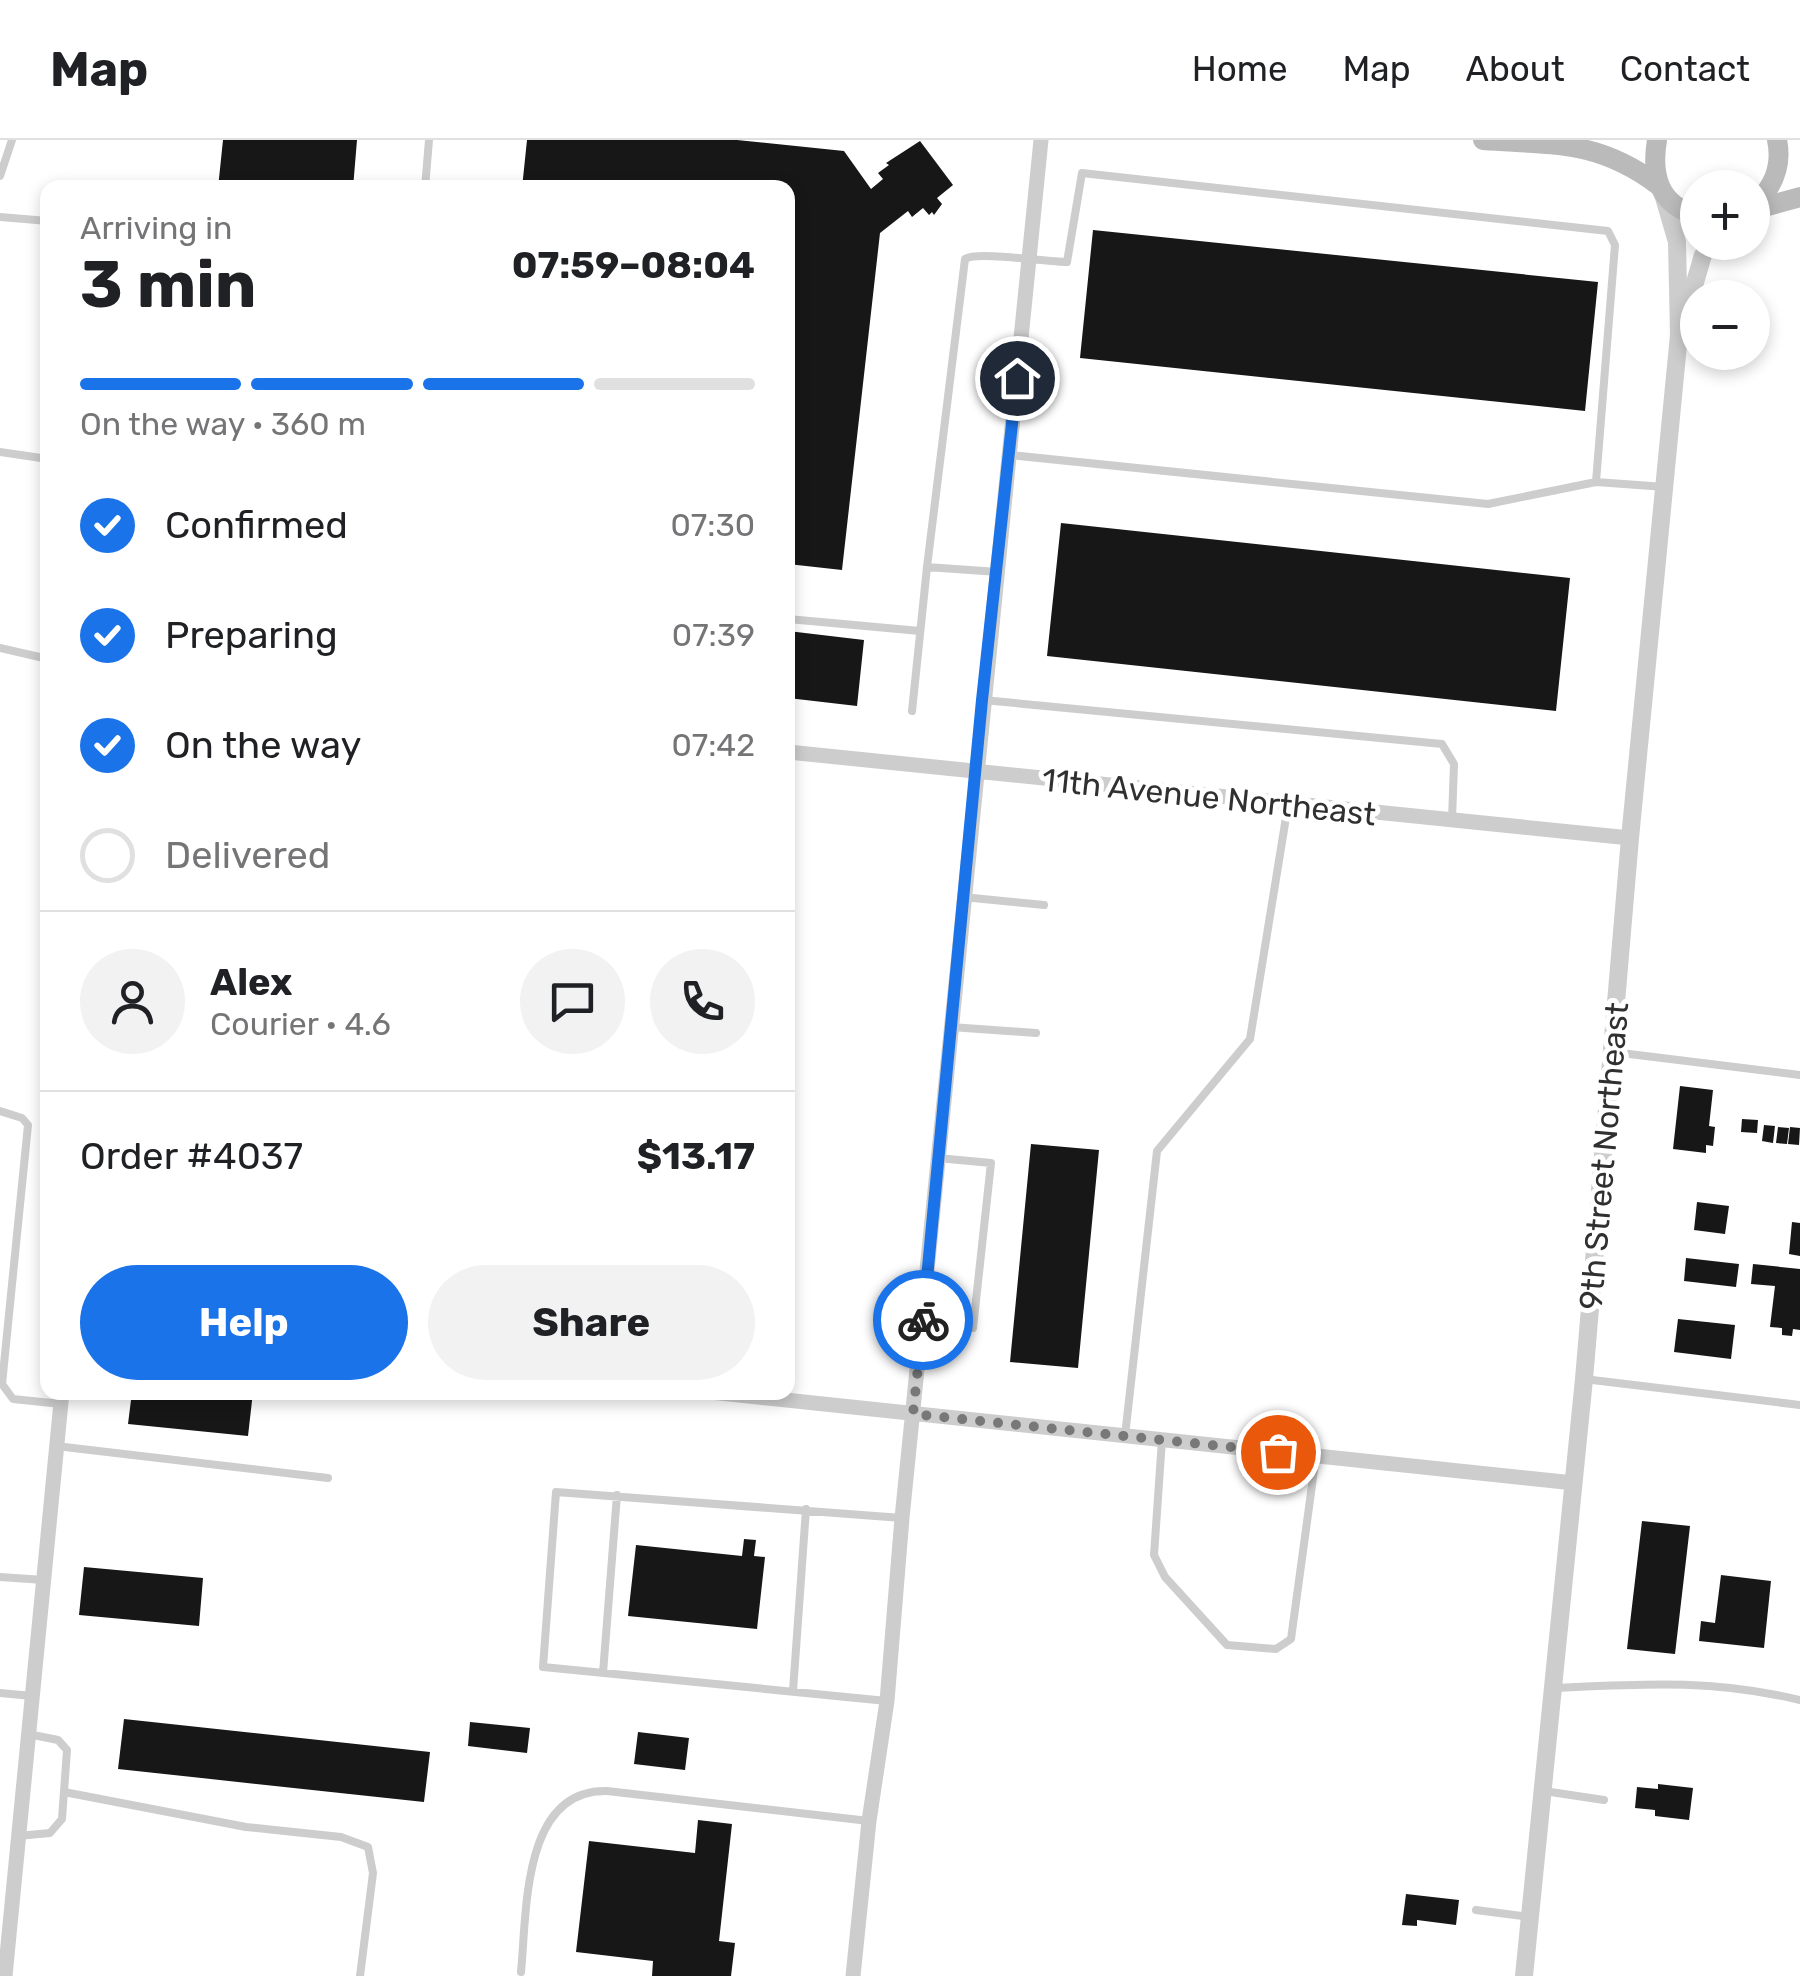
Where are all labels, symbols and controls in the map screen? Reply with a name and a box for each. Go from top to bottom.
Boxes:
text: Map [50,41,148,98]
text: Home [1192,48,1288,90]
text: Map [1343,48,1411,90]
text: About [1466,48,1565,90]
text: Contact [1620,48,1750,90]
map controls [1680,170,1770,370]
button: + [1680,170,1770,260]
text: Arriving in [80,209,232,247]
text: 07:59–08:04 [512,242,755,288]
text: 3 min [80,246,257,323]
button: − [1680,280,1770,370]
pin [975,336,1060,421]
icon: home [990,351,1045,406]
text: On the way · 360 m [80,405,366,443]
icon: check [80,498,135,553]
text: Confirmed [165,502,348,548]
text: 07:30 [671,506,755,544]
icon: check [80,608,135,663]
text: Preparing [165,612,338,658]
text: 07:39 [672,616,755,654]
icon: check [80,718,135,773]
text: On the way [165,722,361,768]
text: 07:42 [671,726,755,764]
street label: 11th Avenue Northeast [1040,761,1378,833]
text: Delivered [165,832,330,878]
button: person [80,949,185,1054]
button: chat [520,949,625,1054]
button: phone [650,949,755,1054]
text: Alex [210,959,292,1005]
street label: 9th Street Northeast [1572,1001,1636,1311]
text: Courier · 4.6 [210,1005,391,1043]
text: Order #4037 [80,1133,303,1179]
text: $13.17 [637,1133,755,1179]
button: Help [80,1265,408,1380]
button: Share [428,1265,755,1380]
courier [873,1270,973,1370]
icon: bike [896,1293,951,1348]
pin [1236,1410,1321,1495]
icon: bag [1251,1425,1306,1480]

